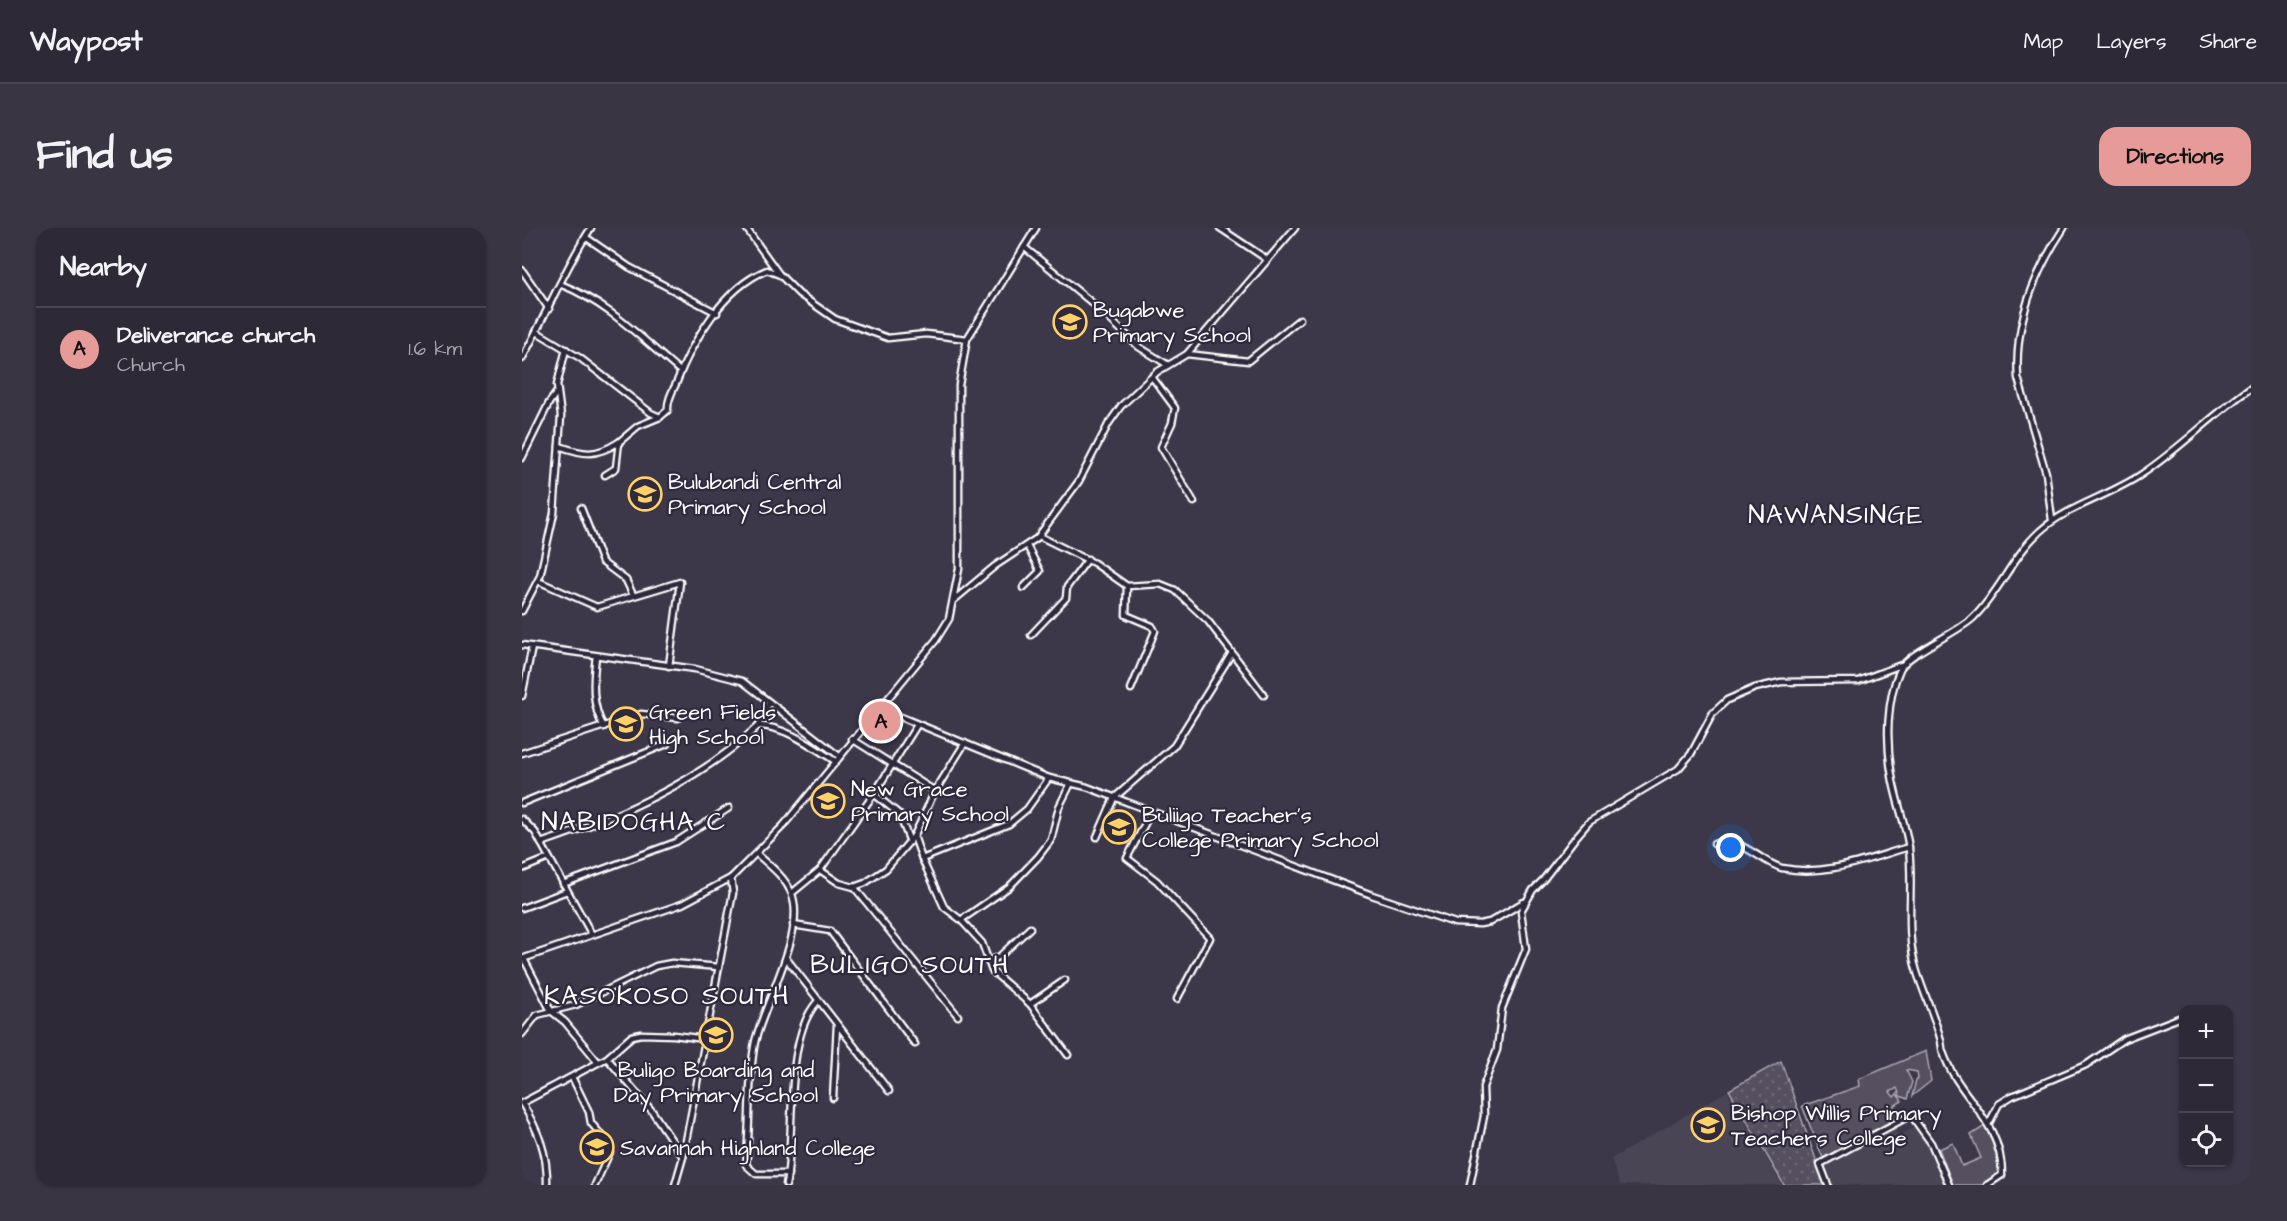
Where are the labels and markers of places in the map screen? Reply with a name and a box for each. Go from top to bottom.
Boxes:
place label: Bugabwe Primary School [1093,295,1251,352]
school or university icon: Bugabwe Primary School [1052,304,1088,340]
place label: Bulubandi Central Primary School [668,467,842,524]
school or university icon: Bulubandi Central Primary School [627,476,663,512]
place label: Green Fields High School [649,697,776,754]
pin: A [862,698,900,744]
school or university icon: Green Fields High School [608,706,644,742]
place label: New Grace Primary School [851,774,1009,831]
school or university icon: New Grace Primary School [810,783,846,819]
place label: Buliigo Teacher's College Primary School [1142,800,1379,857]
school or university icon: Buliigo Teacher's College Primary School [1101,809,1137,845]
school or university icon: Buligo Boarding and Day Primary School [698,1017,734,1053]
place label: Buligo Boarding and Day Primary School [614,1055,818,1112]
place label: Bishop Willis Primary Teachers College [1731,1098,1941,1155]
school or university icon: Bishop Willis Primary Teachers College [1690,1107,1726,1143]
school or university icon: Savannah Highland College [579,1129,615,1165]
place label: Savannah Highland College [620,1133,876,1165]

